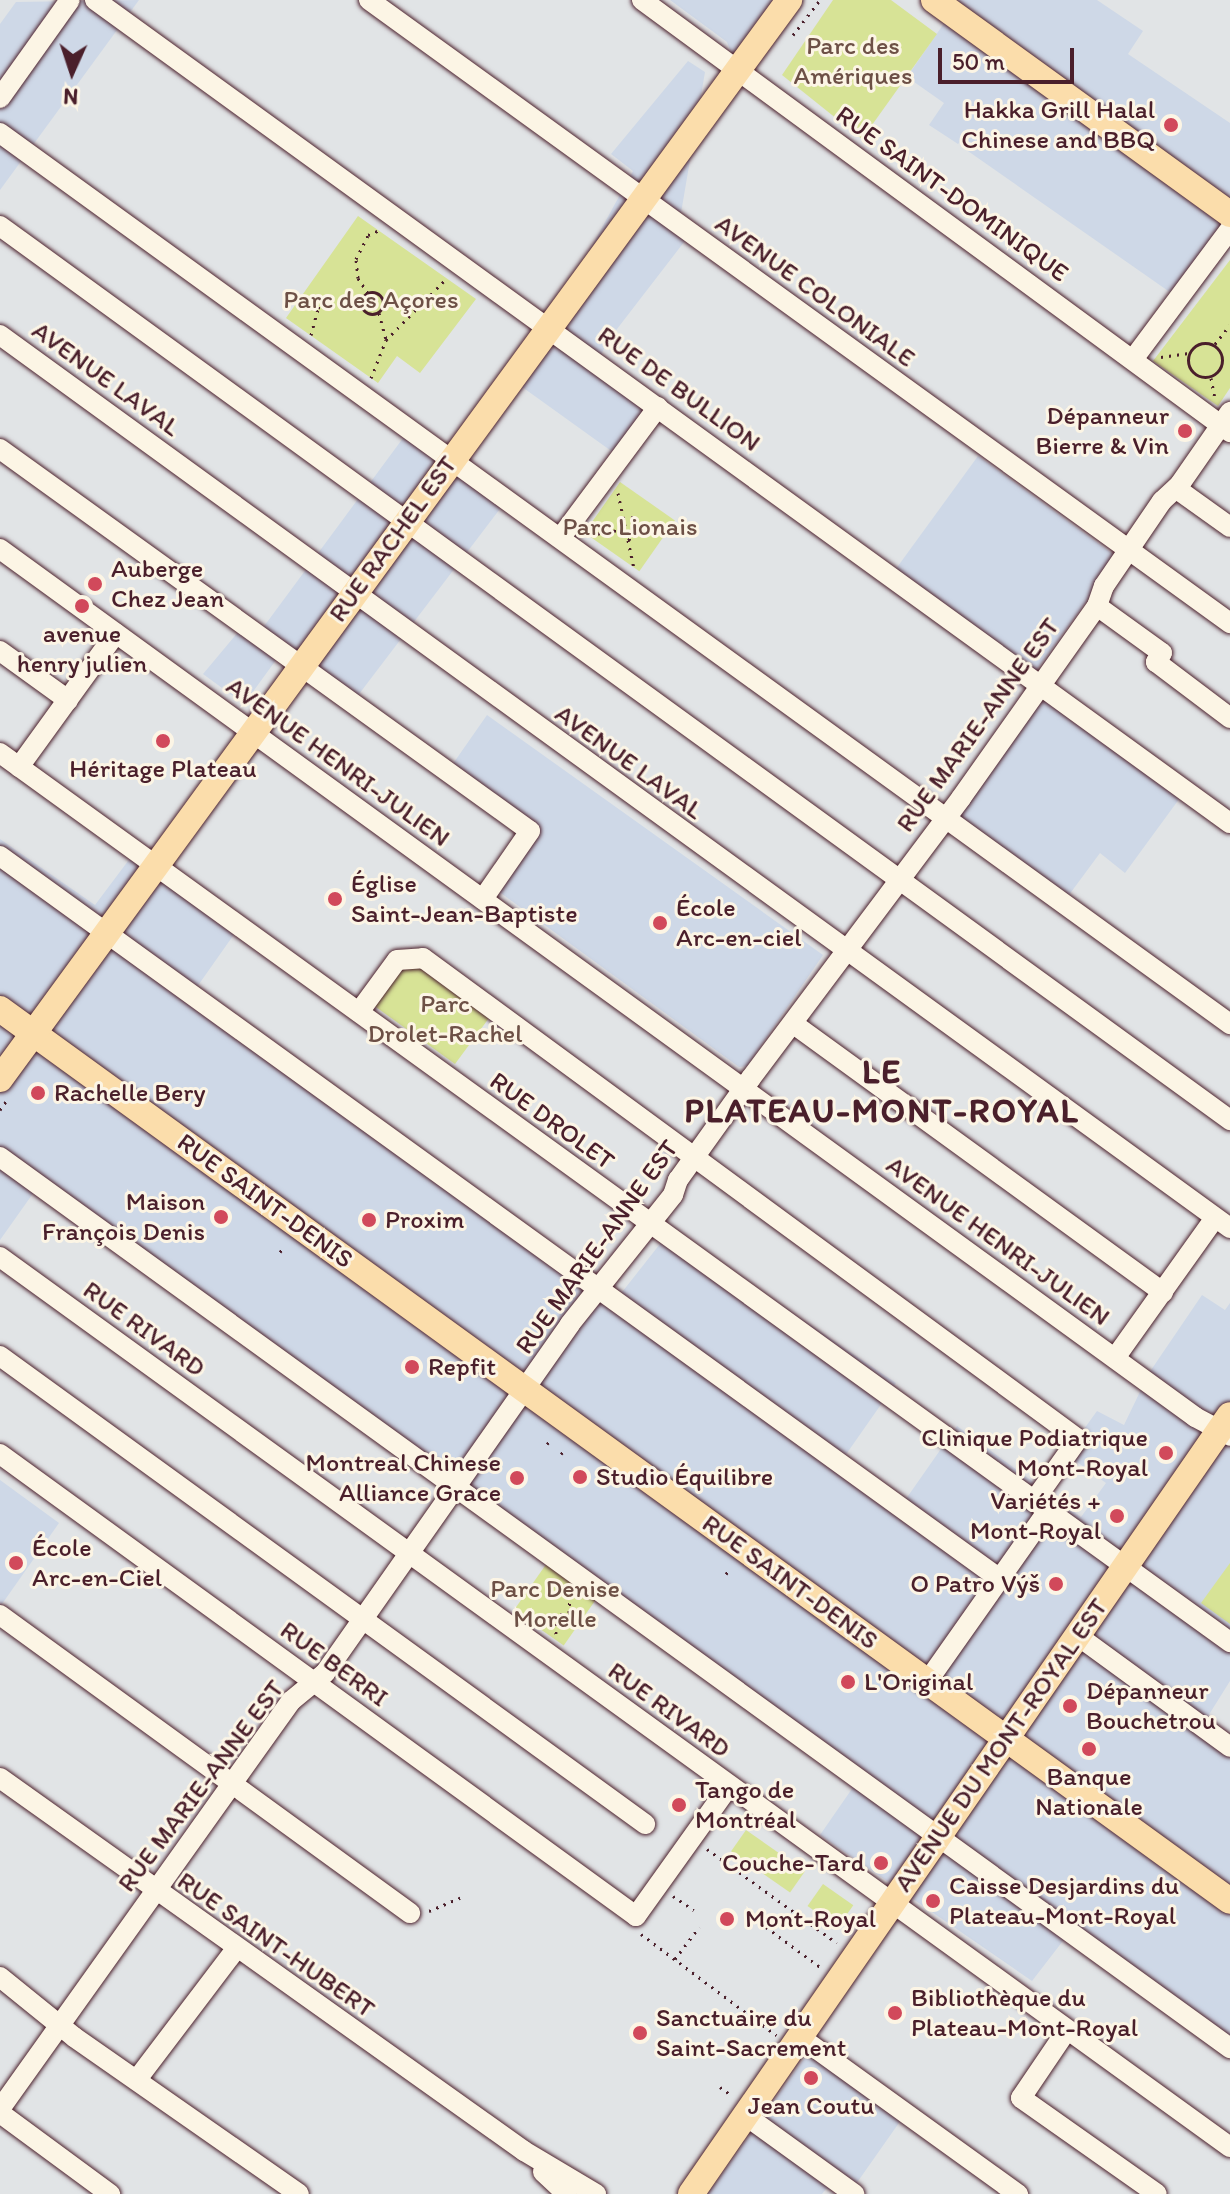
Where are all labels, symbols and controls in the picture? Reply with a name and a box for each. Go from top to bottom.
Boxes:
park label: Parc des Amériques [794,30,912,92]
north arrow [32,32,112,112]
scale bar [942,32,1078,82]
text: 50 m [952,47,1005,76]
text: N [63,83,79,110]
place label: Hakka Grill Halal Chinese and BBQ [961,94,1155,156]
street label: RUE SAINT-DOMINIQUE [831,100,1073,288]
marker: Hakka Grill Halal Chinese and BBQ [1162,116,1180,134]
street label: AVENUE COLONIALE [709,208,921,374]
park label: Parc des Açores [283,284,459,316]
street label: AVENUE LAVAL [26,315,186,443]
street label: RUE DE BULLION [591,319,767,459]
place label: Dépanneur Bierre & Vin [1035,400,1169,462]
marker: Dépanneur Bierre & Vin [1176,422,1194,440]
street label: RUE RACHEL EST [322,450,464,628]
park label: Parc Lionais [563,511,697,543]
place label: Auberge Chez Jean [111,553,224,614]
marker: Auberge Chez Jean [86,575,104,593]
marker: avenue henry julien [73,597,91,615]
street label: RUE MARIE-ANNE EST [891,613,1065,837]
place label: avenue henry julien [17,618,147,680]
street label: AVENUE HENRI-JULIEN [220,670,456,854]
street label: AVENUE LAVAL [549,698,709,826]
marker: Héritage Plateau [154,732,172,750]
place label: Héritage Plateau [69,753,257,785]
place label: Église Saint-Jean-Baptiste [351,868,578,930]
marker: Église Saint-Jean-Baptiste [326,890,344,908]
place label: École Arc-en-ciel [676,892,802,954]
marker: École Arc-en-ciel [651,914,669,932]
park label: Parc Drolet-Rachel [367,988,523,1050]
district label: LE PLATEAU-MONT-ROYAL [682,1051,1082,1130]
street label: RUE DROLET [483,1065,621,1177]
place label: Rachelle Bery [54,1077,206,1109]
marker: Rachelle Bery [29,1084,47,1102]
street label: RUE SAINT-DENIS [172,1127,358,1275]
street label: RUE MARIE-ANNE EST [510,1135,684,1359]
street label: AVENUE HENRI-JULIEN [880,1149,1116,1333]
place label: Maison François Denis [42,1186,205,1248]
place label: Proxim [385,1204,464,1236]
marker: Maison François Denis [212,1208,230,1226]
marker: Proxim [360,1211,378,1229]
street label: RUE RIVARD [77,1274,211,1384]
place label: Repfit [428,1351,496,1383]
marker: Repfit [403,1358,421,1376]
place label: Clinique Podiatrique Mont-Royal [922,1422,1148,1484]
marker: Clinique Podiatrique Mont-Royal [1155,1442,1177,1464]
place label: Montreal Chinese Alliance Grace [306,1447,501,1508]
place label: Studio Équilibre [596,1461,773,1493]
marker: Studio Équilibre [571,1468,589,1486]
marker: Montreal Chinese Alliance Grace [508,1469,526,1487]
place label: Variétés + Mont-Royal [970,1485,1101,1546]
marker: Variétés + Mont-Royal [1108,1507,1126,1525]
street label: RUE SAINT-DENIS [697,1508,883,1656]
place label: École Arc-en-Ciel [32,1532,162,1594]
marker: École Arc-en-Ciel [7,1554,25,1572]
place label: O Patro Výš [910,1568,1040,1600]
park label: Parc Denise Morelle [490,1573,620,1634]
marker: O Patro Výš [1047,1575,1065,1593]
street label: AVENUE DU MONT-ROYAL EST [888,1592,1114,1898]
street label: RUE BERRI [275,1615,393,1713]
street label: RUE RIVARD [602,1655,736,1765]
place label: L'Original [864,1666,973,1698]
marker: L'Original [839,1673,857,1691]
street label: RUE MARIE-ANNE EST [112,1675,290,1897]
place label: Dépanneur Bouchetrou [1086,1675,1216,1736]
marker: Dépanneur Bouchetrou [1061,1697,1079,1715]
marker: Banque Nationale [1080,1740,1098,1758]
place label: Banque Nationale [1035,1761,1143,1822]
place label: Tango de Montréal [695,1774,796,1836]
marker: Tango de Montréal [670,1796,688,1814]
place label: Couche-Tard [722,1847,865,1879]
marker: Couche-Tard [872,1854,890,1872]
street label: RUE SAINT-HUBERT [173,1866,379,2024]
place label: Caisse Desjardins du Plateau-Mont-Royal [949,1870,1179,1932]
marker: Caisse Desjardins du Plateau-Mont-Royal [924,1892,942,1910]
place label: Mont-Royal [745,1903,876,1935]
marker: Mont-Royal [716,1908,738,1930]
place label: Bibliothèque du Plateau-Mont-Royal [911,1982,1138,2044]
place label: Sanctuaire du Saint-Sacrement [656,2002,846,2064]
marker: Bibliothèque du Plateau-Mont-Royal [886,2004,904,2022]
marker: Sanctuaire du Saint-Sacrement [631,2024,649,2042]
marker: Jean Coutu [802,2069,820,2087]
place label: Jean Coutu [748,2090,874,2122]

